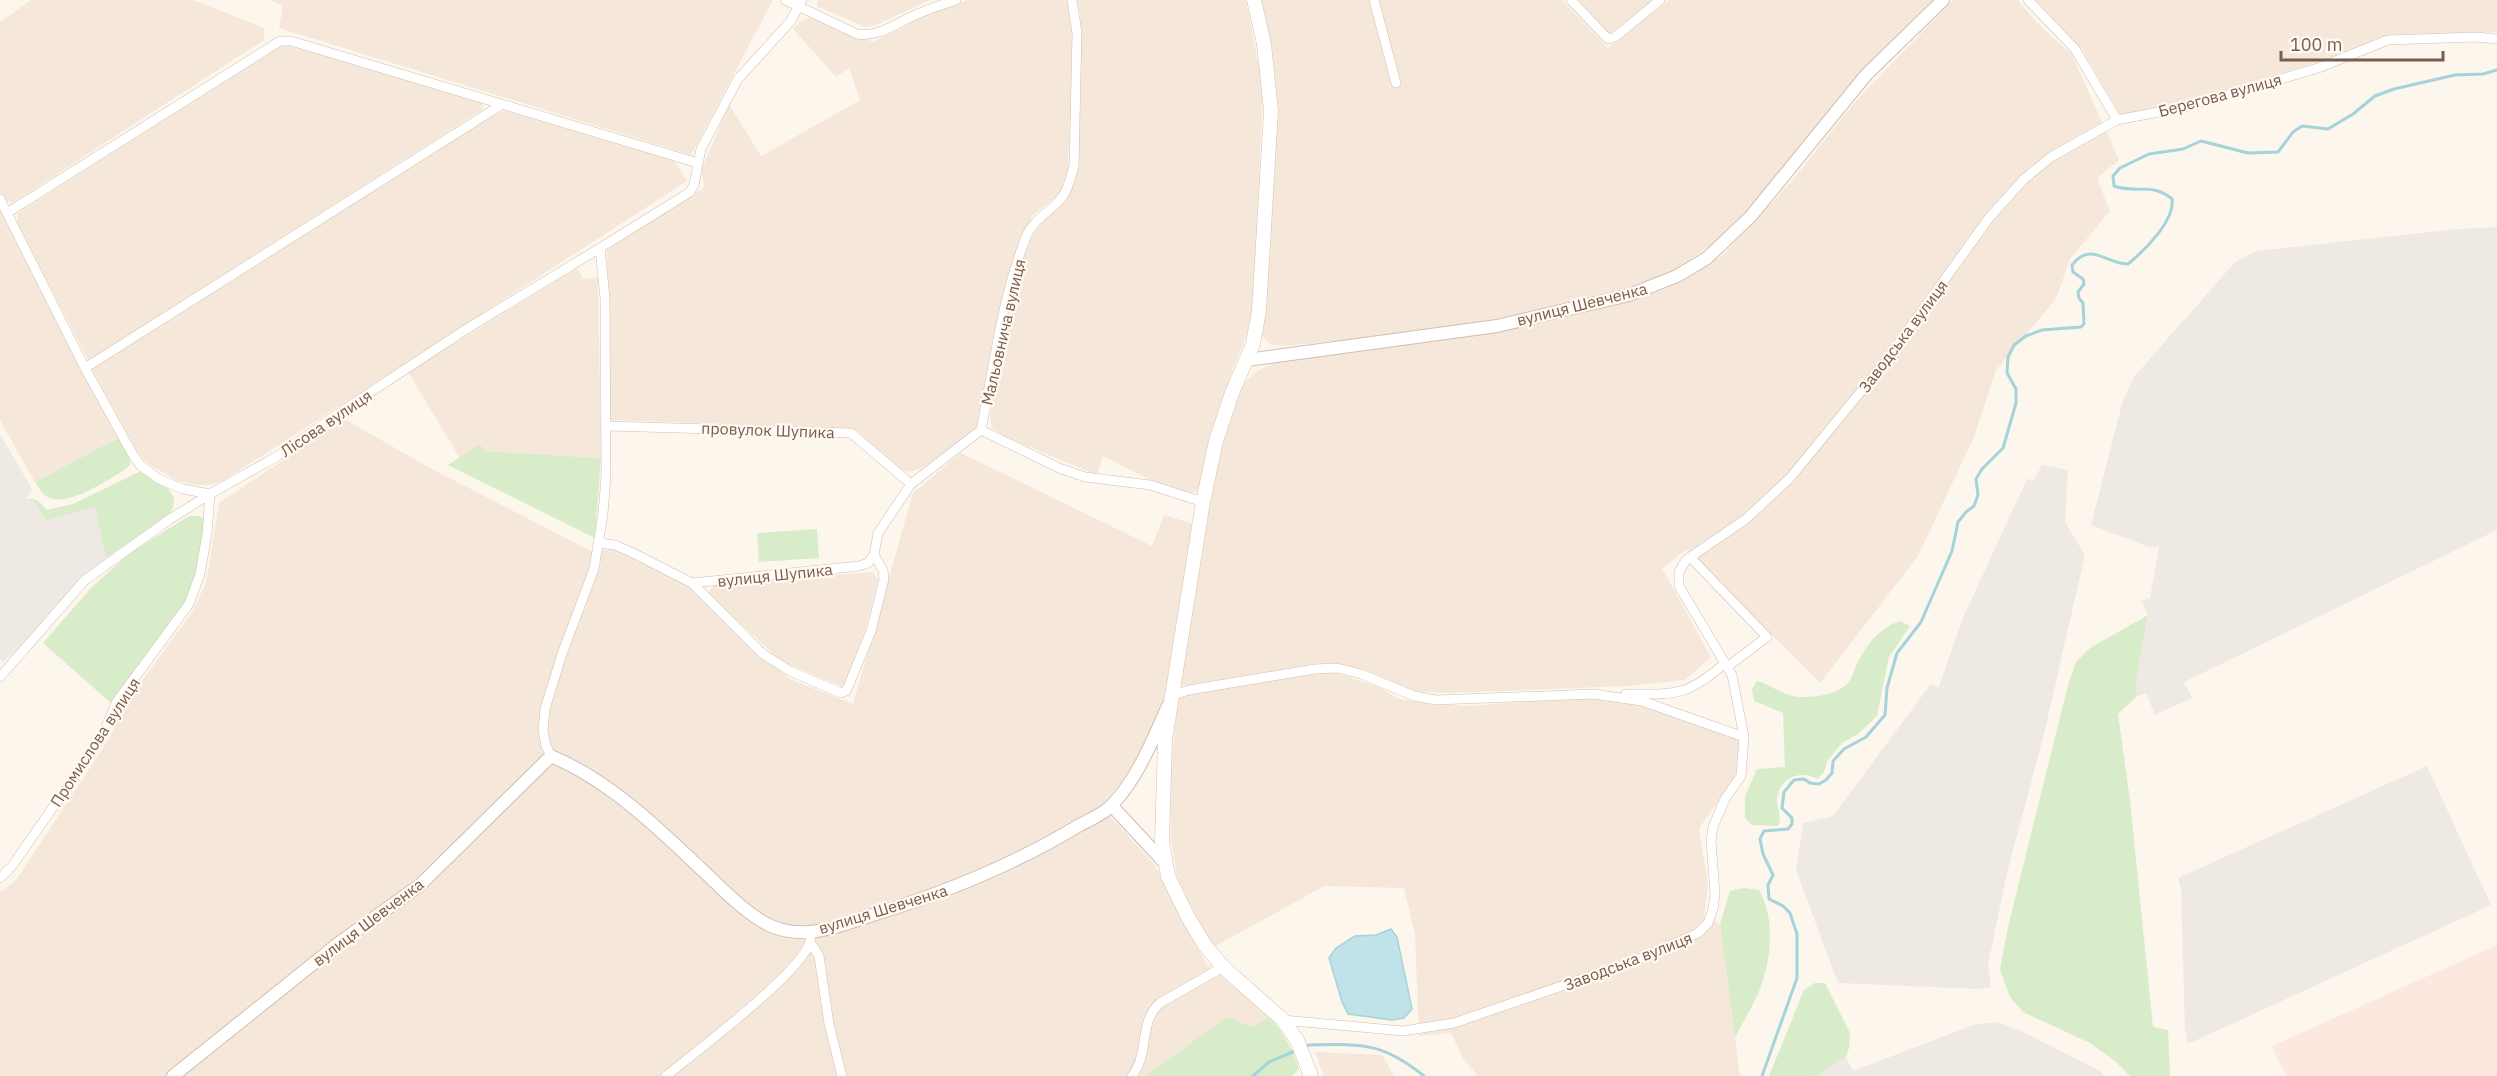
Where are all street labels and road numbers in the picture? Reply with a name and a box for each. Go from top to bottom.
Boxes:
street label: Берегова вулиця [2156,69,2284,121]
street label: Мальовнича вулиця [976,257,1030,407]
street label: Заводська вулиця [1854,276,1952,396]
street label: вулиця Шевченка [1515,278,1650,330]
street label: Лісова вулиця [276,385,376,461]
street label: провулок Шупика [701,418,836,442]
street label: вулиця Шупика [716,559,834,591]
street label: Промислова вулиця [46,674,144,810]
street label: вулиця Шевченка [309,873,428,970]
street label: вулиця Шевченка [816,880,950,938]
street label: Заводська вулиця [1561,927,1695,995]

